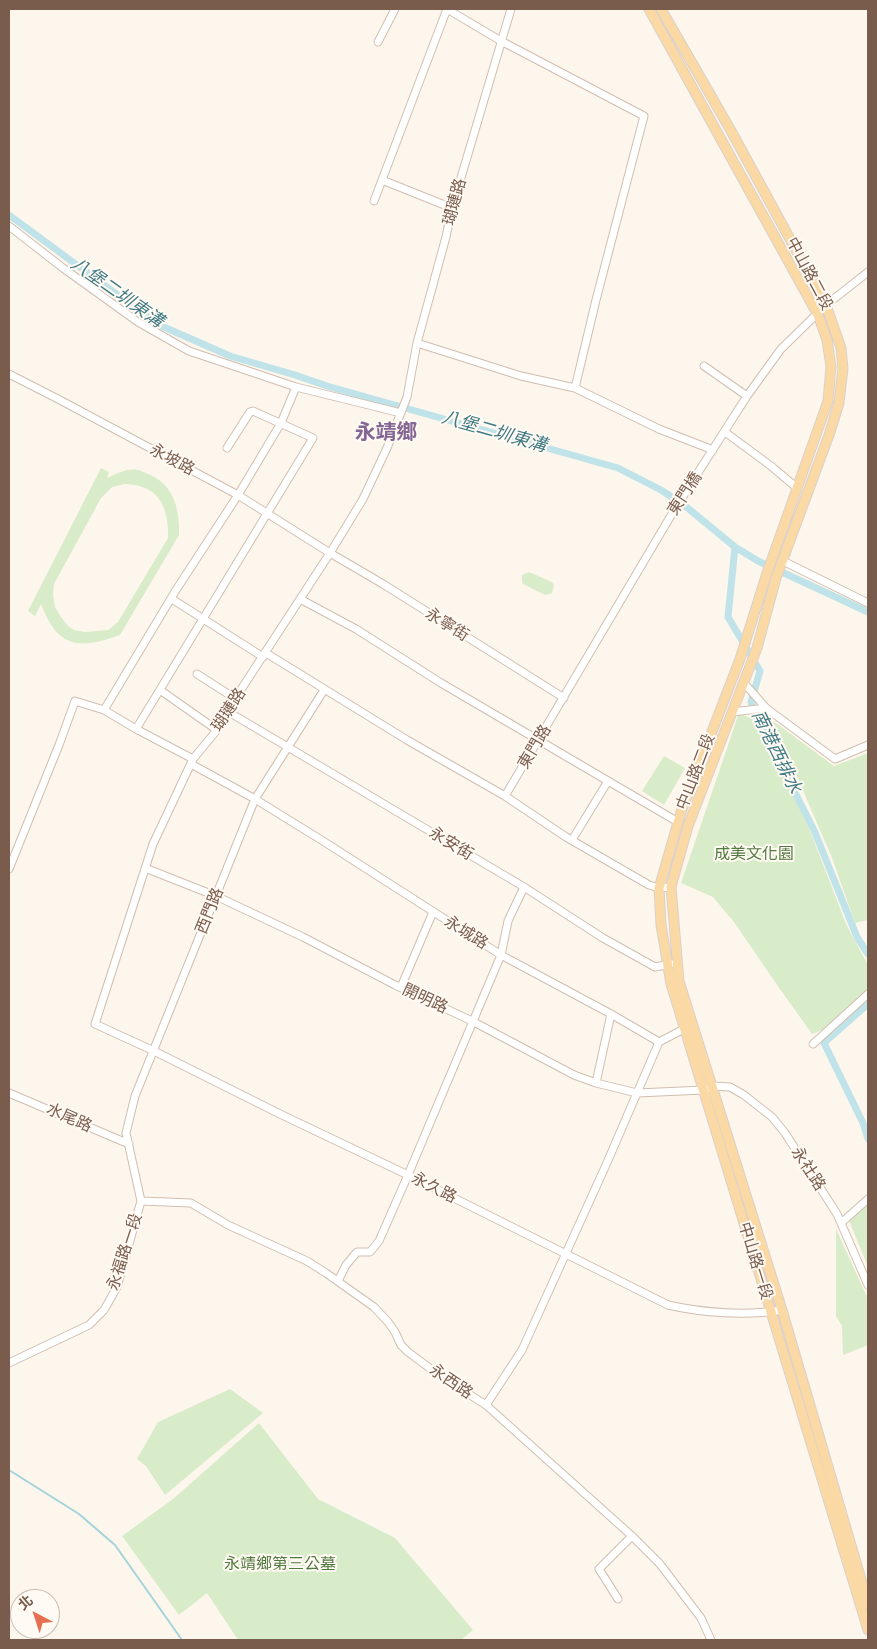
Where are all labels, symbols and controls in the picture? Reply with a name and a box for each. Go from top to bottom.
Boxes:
street label: 瑚璉路 [440,176,470,228]
street label: 中山路二段 [782,234,836,314]
water label: 八堡二圳東溝 [67,253,167,333]
water label: 八堡二圳東溝 [439,407,549,457]
district label: 永靖鄉 [355,420,417,446]
street label: 永坡路 [146,440,198,480]
street label: 東門橋 [664,469,706,519]
street label: 永寧街 [422,604,472,646]
street label: 瑚璉路 [208,685,250,735]
water label: 南港西排水 [747,707,805,797]
street label: 東門路 [514,721,556,773]
street label: 中山路二段 [673,731,719,813]
street label: 永安街 [425,823,477,865]
park label: 成美文化園 [714,844,794,864]
street label: 西門路 [192,885,228,937]
street label: 永城路 [441,912,491,954]
street label: 開明路 [399,980,451,1018]
street label: 水尾路 [43,1099,95,1137]
street label: 永社路 [787,1144,829,1194]
street label: 永久路 [408,1169,460,1207]
street label: 永福路一段 [104,1211,146,1293]
street label: 中山路一段 [734,1220,776,1302]
street label: 永西路 [426,1361,476,1403]
park label: 永靖鄉第三公墓 [224,1554,336,1574]
north arrow [10,1589,60,1639]
text: 北 [15,1592,37,1614]

